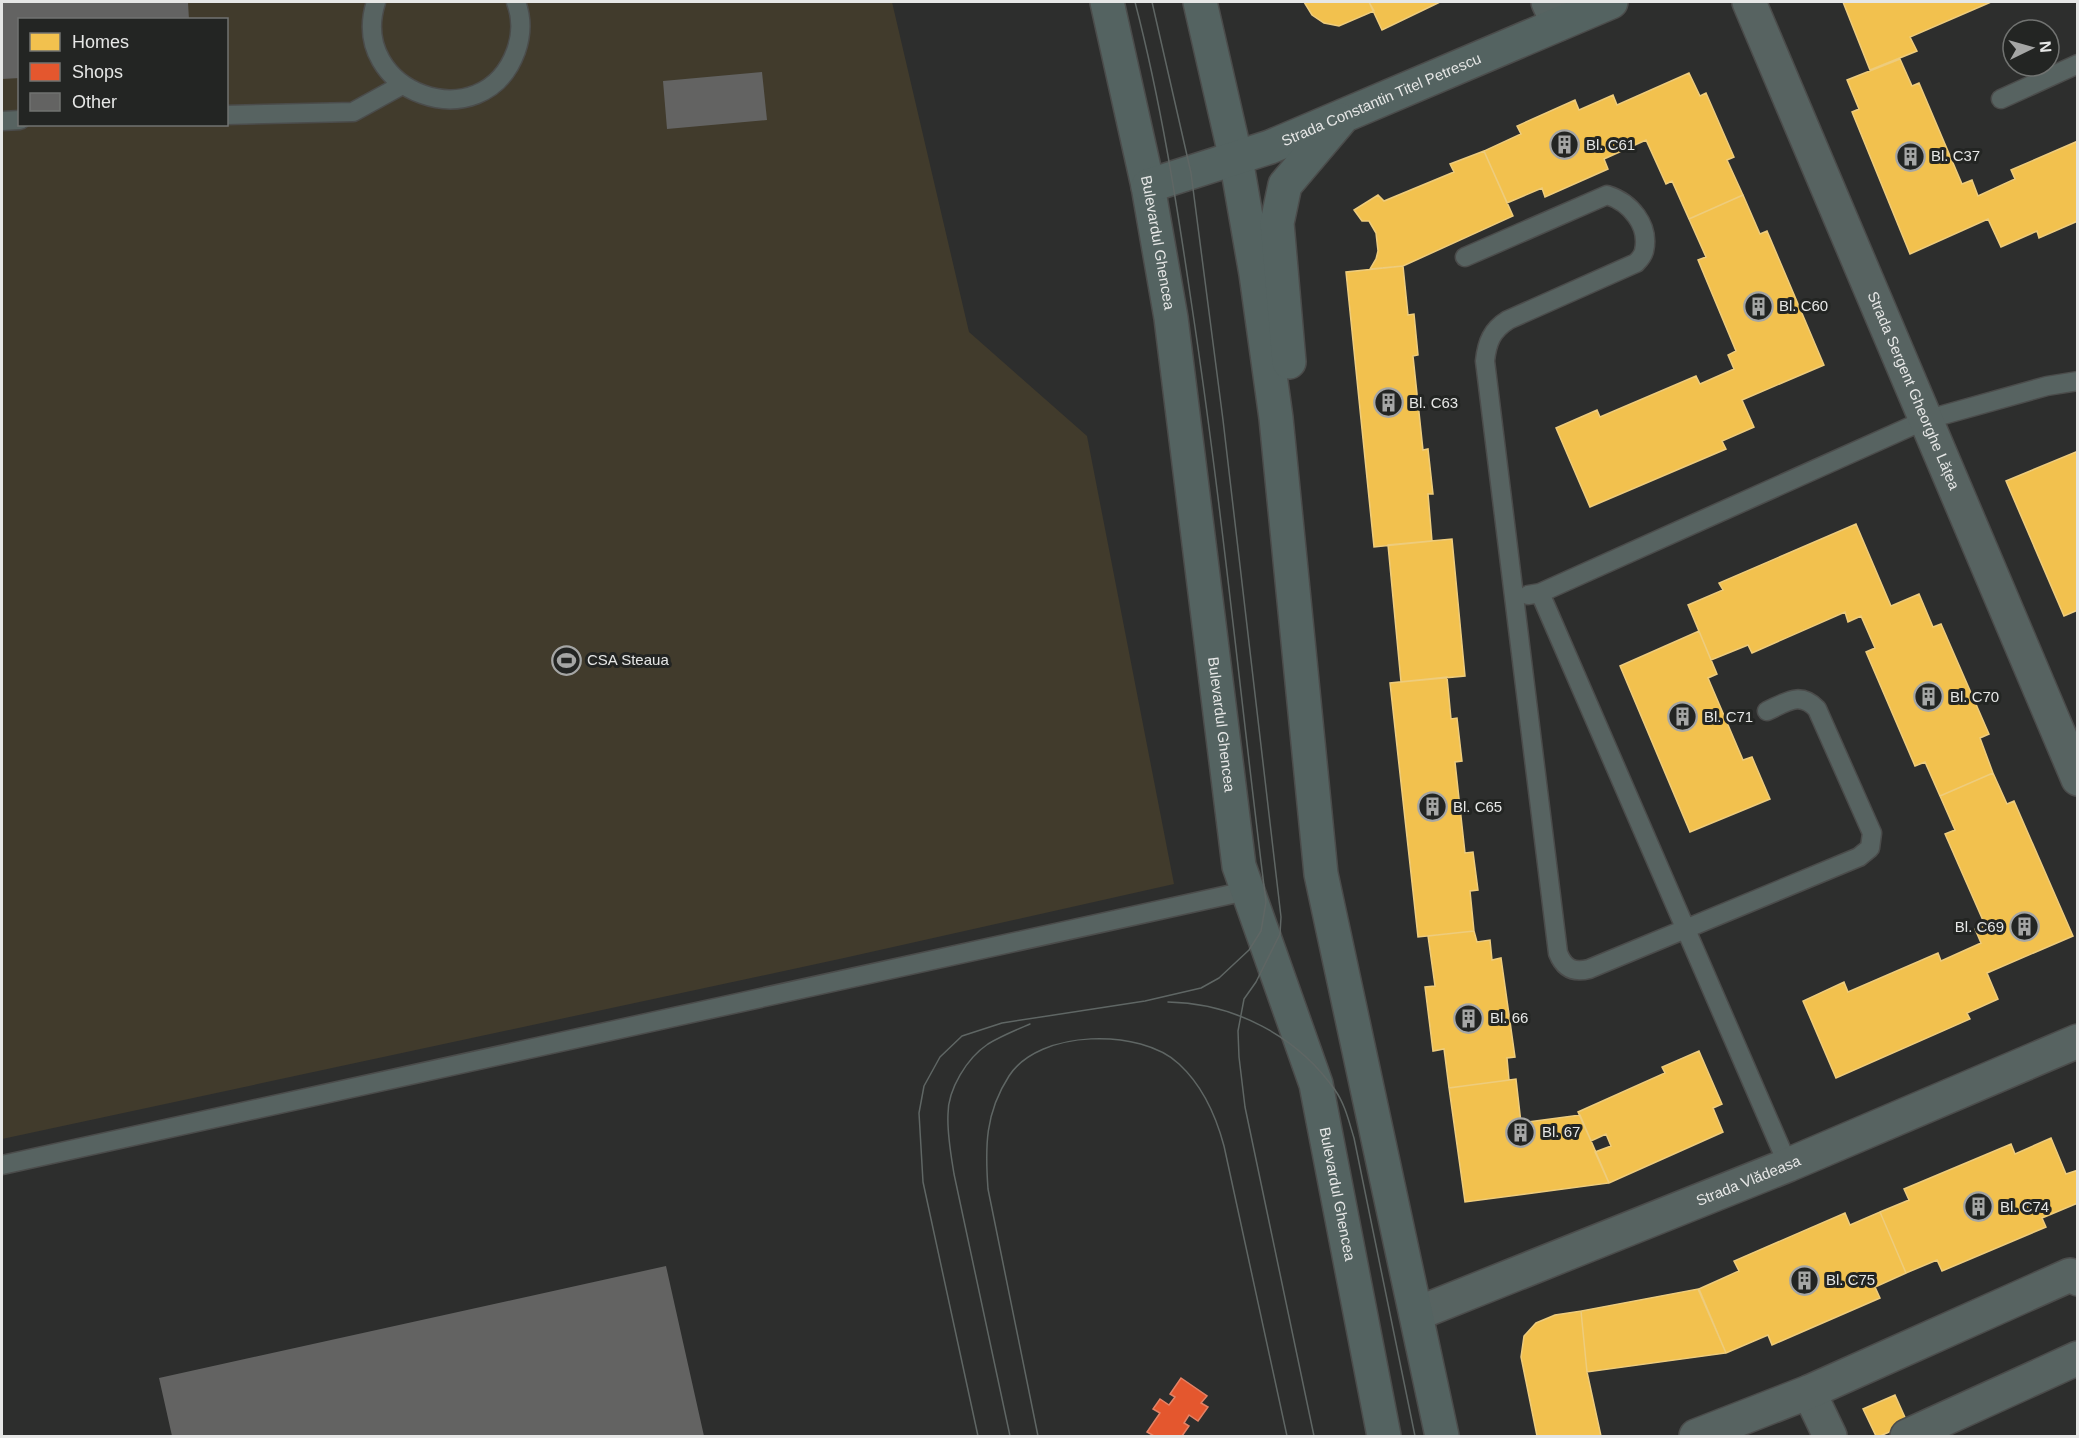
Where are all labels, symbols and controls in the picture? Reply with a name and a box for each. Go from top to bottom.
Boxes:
legend [18,18,228,126]
north arrow [2001,18,2061,78]
text: Homes [72,32,129,52]
text: N [2036,40,2054,53]
street label: Strada Constantin Titel Petrescu [1279,49,1483,149]
text: Shops [72,62,123,82]
text: Other [72,92,117,112]
building icon: Bl. C61 [1549,129,1581,161]
place label: Bl. C61 [1586,136,1635,153]
building icon: Bl. C37 [1894,140,1926,172]
place label: Bl. C37 [1931,147,1980,164]
street label: Bulevardul Ghencea [1138,174,1179,312]
street label: Strada Sergent Gheorghe Lățea [1865,289,1964,493]
building icon: Bl. C60 [1742,290,1774,322]
place label: Bl. C60 [1779,297,1828,314]
building icon: Bl. C63 [1372,387,1404,419]
place label: Bl. C63 [1409,394,1458,411]
sports icon: CSA Steaua [550,644,582,676]
place label: CSA Steaua [587,651,669,668]
street label: Bulevardul Ghencea [1205,656,1239,793]
building icon: Bl. C70 [1913,681,1945,713]
place label: Bl. C70 [1950,688,1999,705]
building icon: Bl. C71 [1667,701,1699,733]
place label: Bl. C71 [1704,708,1753,725]
building icon: Bl. C65 [1416,791,1448,823]
place label: Bl. C65 [1453,798,1502,815]
building icon: Bl. C69 [2009,911,2041,943]
place label: Bl. C69 [1955,918,2004,935]
building icon: Bl. 66 [1453,1002,1485,1034]
place label: Bl. 66 [1490,1009,1528,1026]
building icon: Bl. 67 [1505,1116,1537,1148]
place label: Bl. 67 [1542,1123,1580,1140]
street label: Bulevardul Ghencea [1317,1126,1359,1263]
street label: Strada Vlădeasa [1693,1151,1803,1209]
building icon: Bl. C74 [1963,1191,1995,1223]
place label: Bl. C74 [2000,1198,2049,1215]
building icon: Bl. C75 [1789,1264,1821,1296]
place label: Bl. C75 [1826,1271,1875,1288]

